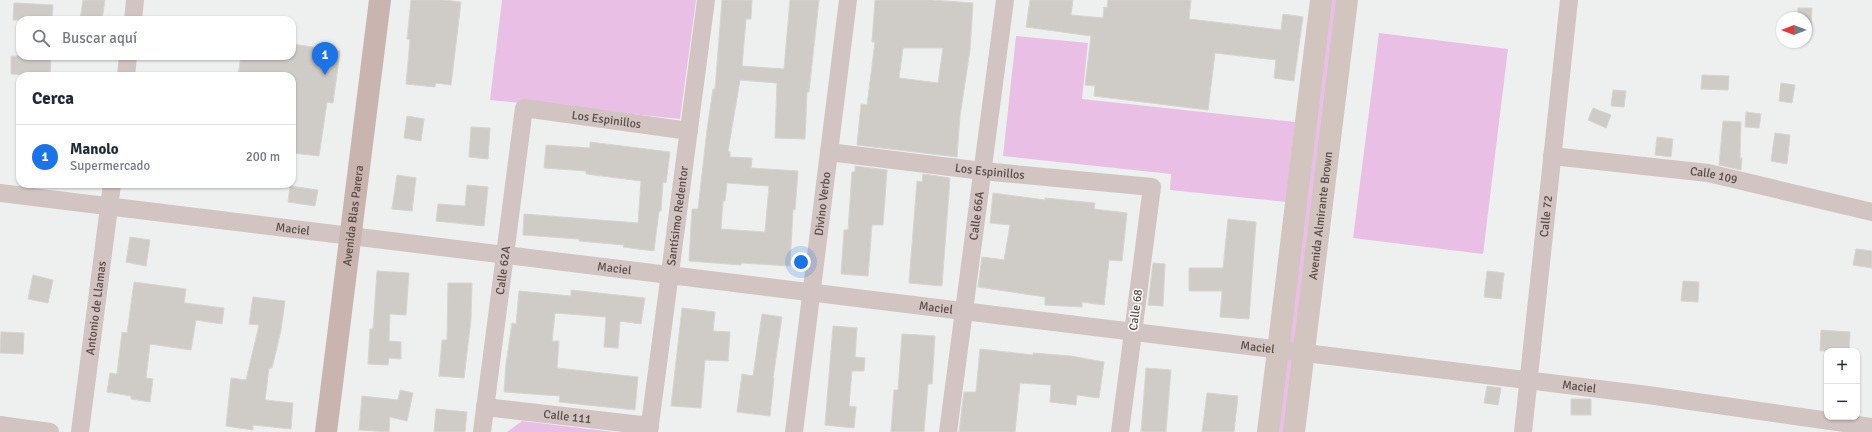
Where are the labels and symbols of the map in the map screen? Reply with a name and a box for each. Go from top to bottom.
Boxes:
north arrow [1776,12,1812,48]
pin: 1 [312,42,338,75]
street label: Los Espinillos [571,107,642,132]
street label: Avenida Almirante Brown [1305,151,1336,281]
street label: Los Espinillos [954,160,1025,182]
street label: Avenida Blas Parera [339,164,367,267]
street label: Santísimo Redentor [663,164,692,267]
street label: Calle 109 [1689,164,1739,187]
street label: Divino Verbo [811,171,834,237]
street label: Calle 66A [966,190,987,241]
street label: Calle 72 [1536,195,1556,238]
street label: Maciel [275,219,311,238]
street label: Calle 62A [492,244,514,296]
your location [791,252,811,272]
street label: Maciel [596,259,633,278]
street label: Antonio de Llamas [82,260,109,356]
street label: Calle 68 [1126,288,1146,332]
street label: Maciel [918,298,954,317]
street label: Maciel [1240,338,1276,357]
street label: Maciel [1561,377,1598,396]
street label: Calle 111 [543,406,592,427]

